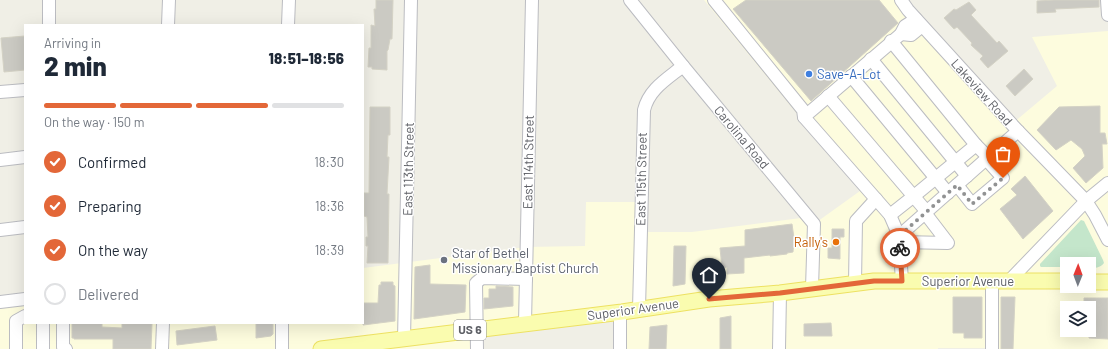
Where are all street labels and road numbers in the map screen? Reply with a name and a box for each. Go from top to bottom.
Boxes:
street label: Lakeview Road [948,55,1016,129]
street label: Carolina Road [711,102,773,172]
street label: East 114th Street [519,115,537,209]
street label: East 113th Street [399,122,417,216]
street label: East 115th Street [632,132,650,226]
street label: Superior Avenue [922,273,1014,289]
street label: Superior Avenue [586,295,680,323]
road number: US 6 [454,320,486,340]

